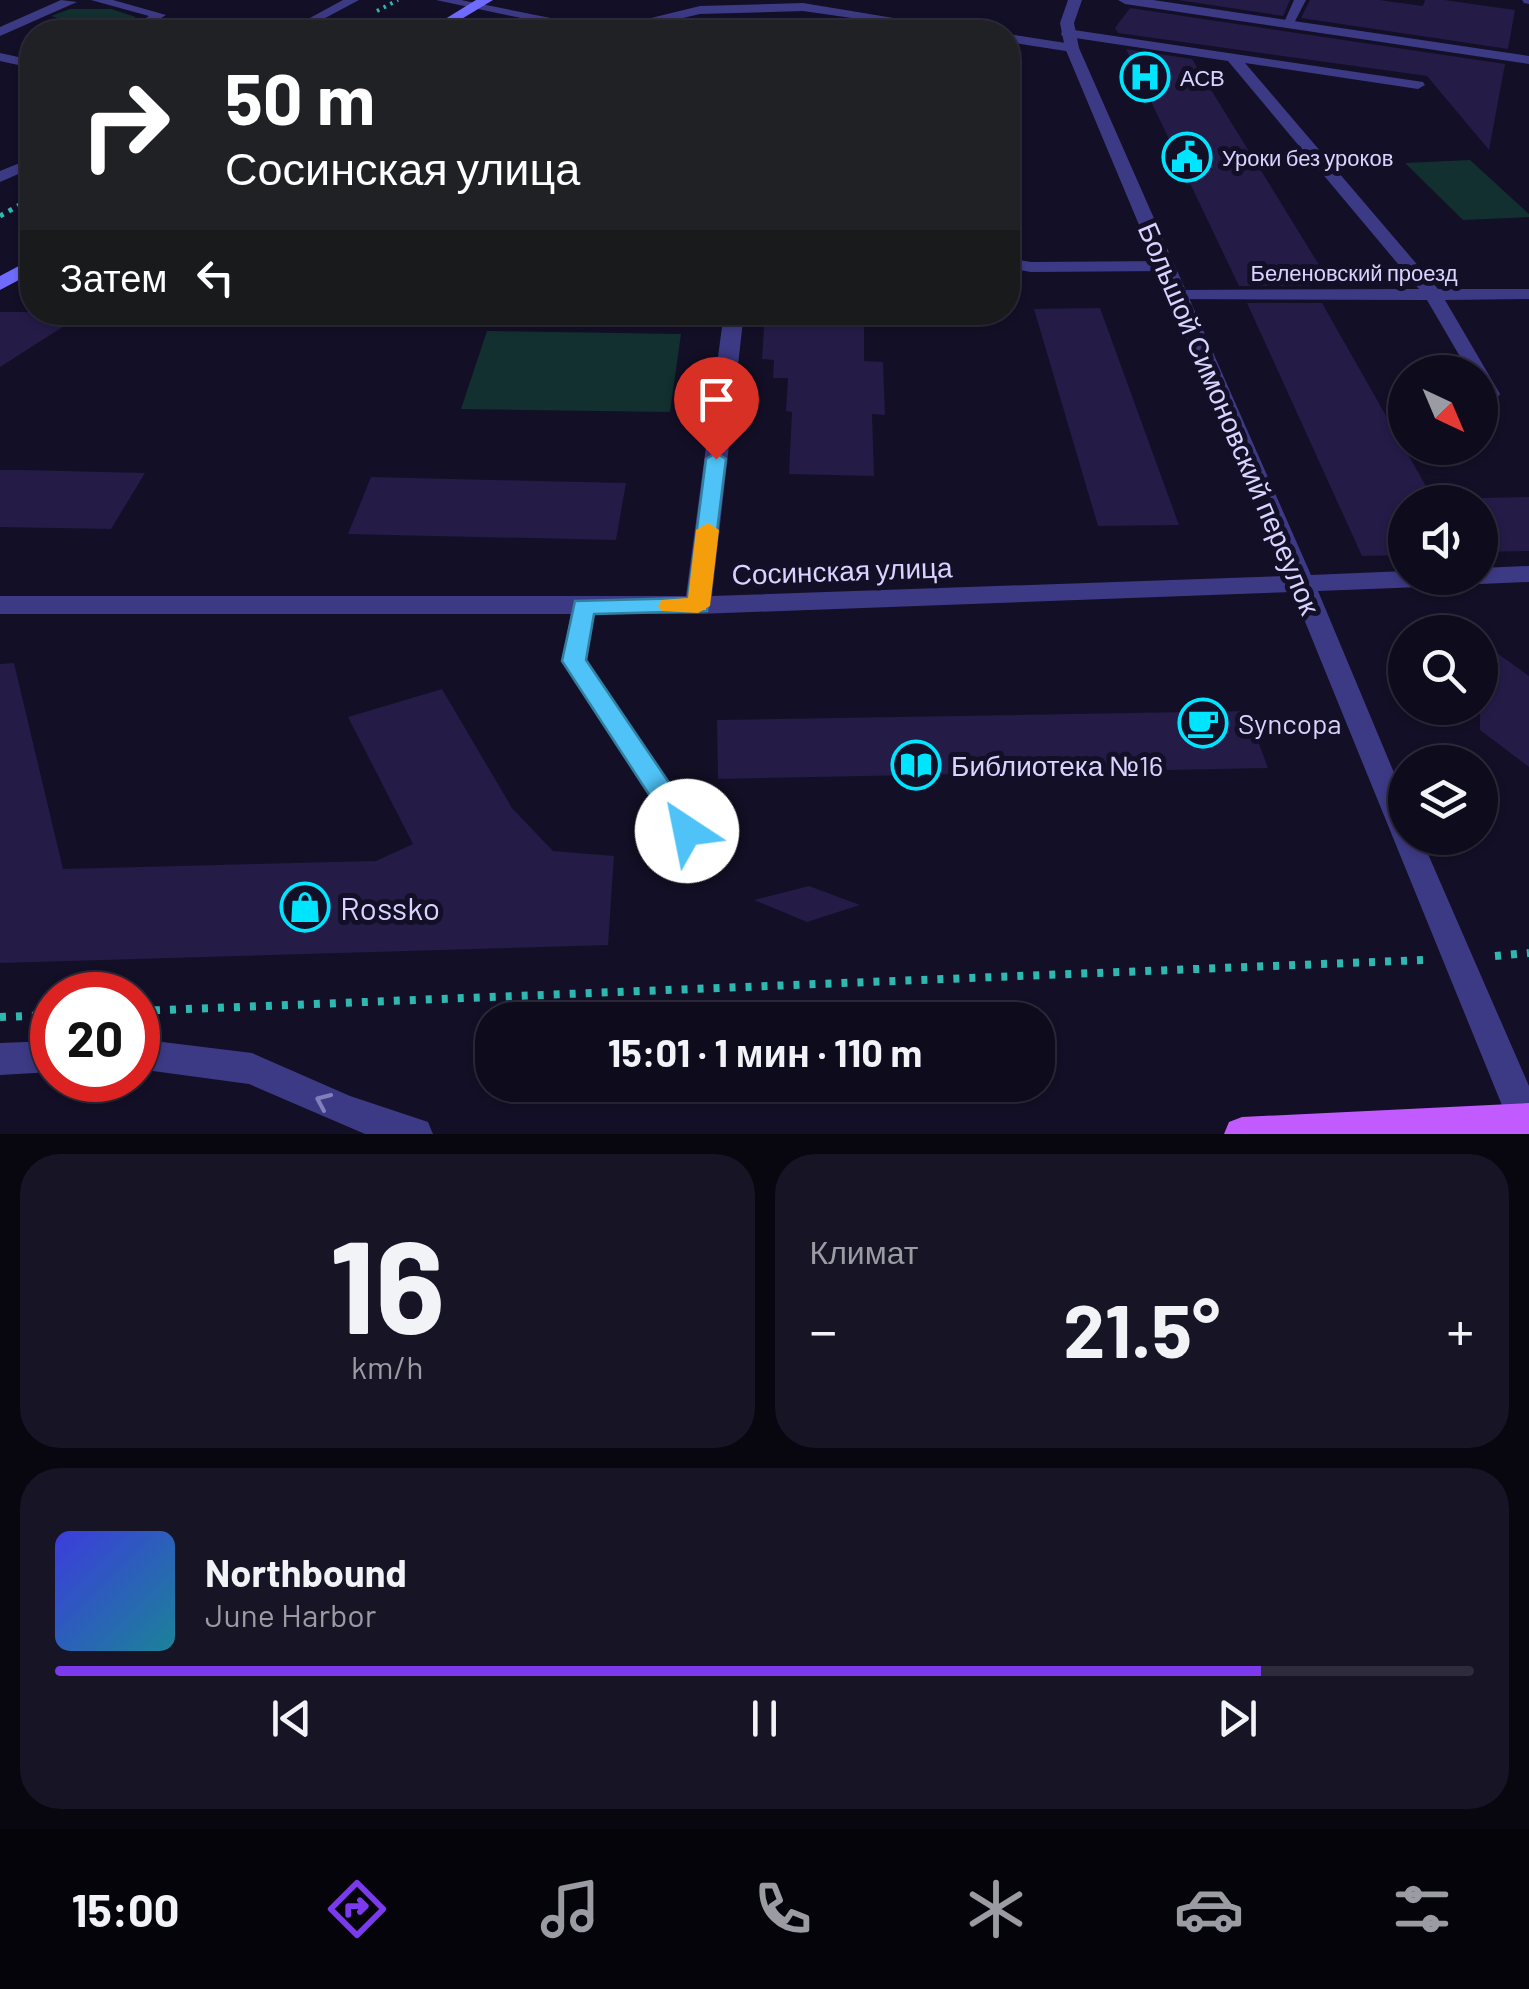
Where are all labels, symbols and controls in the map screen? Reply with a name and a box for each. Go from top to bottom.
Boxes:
hospital icon: АСВ [1119,51,1171,103]
text: 50 m [225,55,375,139]
icon: right [60,60,190,190]
place label: АСВ [1180,64,1225,90]
public building icon: Уроки без уроков [1161,131,1213,183]
text: Сосинская улица [225,140,580,194]
place label: Уроки без уроков [1222,144,1393,171]
street label: Большой Симоновский переулок [1132,217,1328,620]
icon: left [188,250,243,305]
text: Затем [60,254,168,300]
street label: Беленовский проезд [1250,259,1458,286]
north arrow [1388,355,1498,465]
map controls [1388,355,1498,855]
pin [674,357,759,460]
icon: arrive [689,372,744,427]
button: sound [1388,485,1498,595]
street label: Сосинская улица [731,549,953,591]
button: search [1388,615,1498,725]
cafe icon: Syncopa [1177,697,1229,749]
place label: Syncopa [1238,706,1342,740]
library icon: Библиотека №16 [890,739,942,791]
button: layers [1388,745,1498,855]
place label: Библиотека №16 [951,748,1163,782]
position arrow [635,779,739,883]
shop icon: Rossko [279,881,331,933]
place label: Rossko [340,888,440,926]
speed limit sign: 20 [30,972,160,1102]
text: 15:01 · 1 мин · 110 m [608,1029,922,1075]
one-way arrow [316,1093,334,1113]
text: 16 [329,1204,445,1360]
text: Климат [810,1232,918,1270]
text: 21.5° [1063,1283,1220,1373]
text: − [810,1296,837,1362]
text: + [1446,1296,1474,1362]
text: km/h [351,1347,423,1385]
text: Northbound [205,1549,407,1595]
text: June Harbor [205,1595,376,1633]
icon: previous [264,1691,319,1746]
icon: pause [737,1691,792,1746]
icon: next [1210,1691,1265,1746]
icon: directions [322,1874,392,1944]
icon: music [535,1874,605,1944]
icon: phone [748,1874,818,1944]
icon: climate [961,1874,1031,1944]
icon: car [1174,1874,1244,1944]
icon: filters [1387,1874,1457,1944]
text: 15:00 [72,1882,179,1936]

